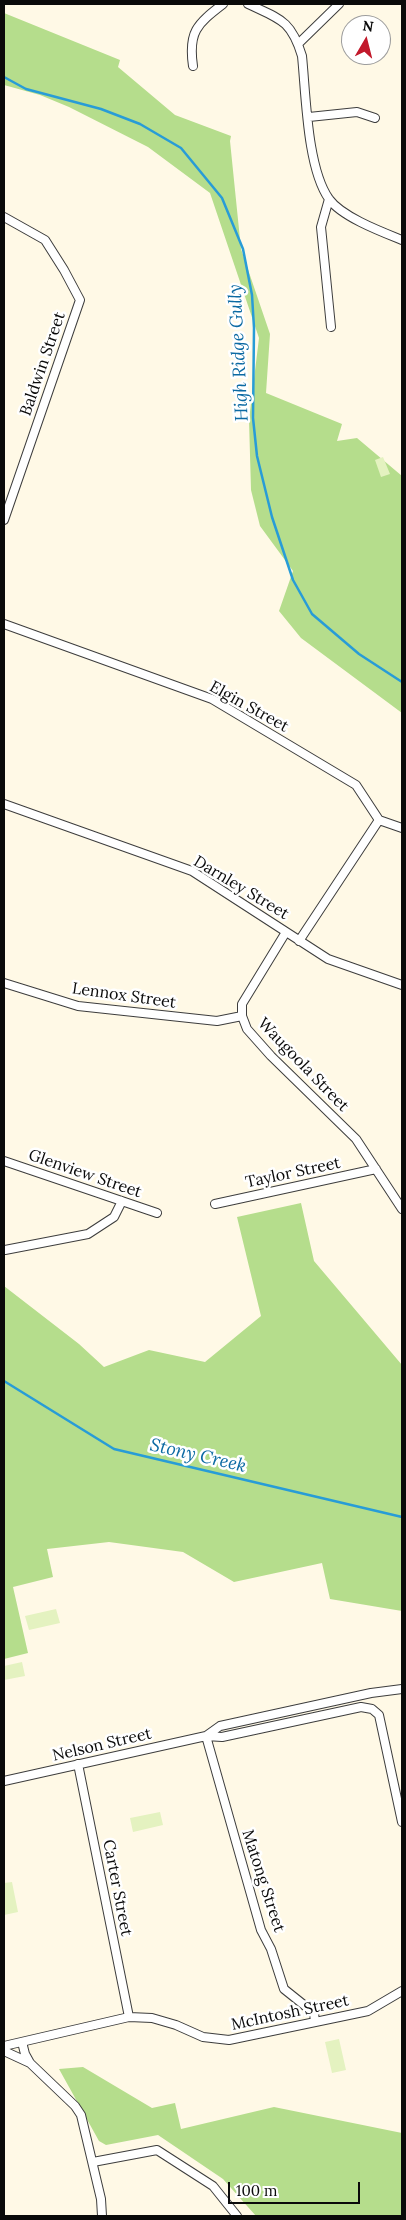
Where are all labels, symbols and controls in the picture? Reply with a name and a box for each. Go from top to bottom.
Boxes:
north arrow [341,15,391,65]
text: N [361,16,375,36]
water label: High Ridge Gully [225,284,253,422]
street label: Baldwin Street [16,310,70,418]
street label: Elgin Street [206,677,292,737]
street label: Darnley Street [190,852,292,924]
street label: Lennox Street [71,979,177,1013]
street label: Waugoola Street [253,1014,353,1116]
street label: Glenview Street [26,1146,144,1202]
street label: Taylor Street [244,1154,342,1192]
water label: Stony Creek [148,1434,248,1478]
street label: Nelson Street [51,1724,153,1766]
street label: Matong Street [237,1827,289,1935]
street label: Carter Street [98,1838,136,1938]
street label: McIntosh Street [229,1991,351,2035]
scale bar [231,2172,364,2204]
text: 100 m [236,2181,277,2200]

